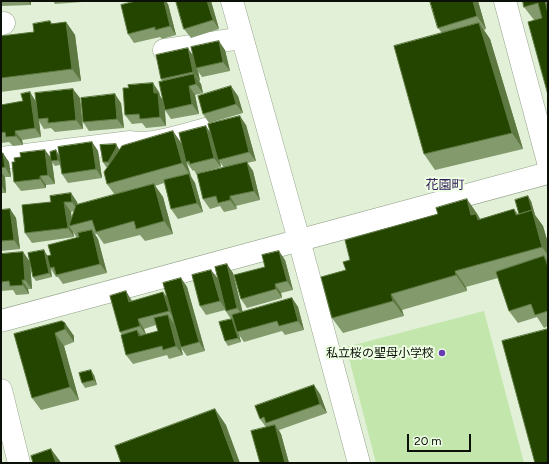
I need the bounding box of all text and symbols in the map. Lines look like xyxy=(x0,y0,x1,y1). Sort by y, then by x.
district label: 花園町 xyxy=(426,177,464,193)
place label: 私立桜の聖母小学校 xyxy=(326,346,434,360)
marker: 私立桜の聖母小学校 xyxy=(437,348,447,358)
scale bar xyxy=(409,426,473,452)
text: 20 m xyxy=(414,434,442,448)

